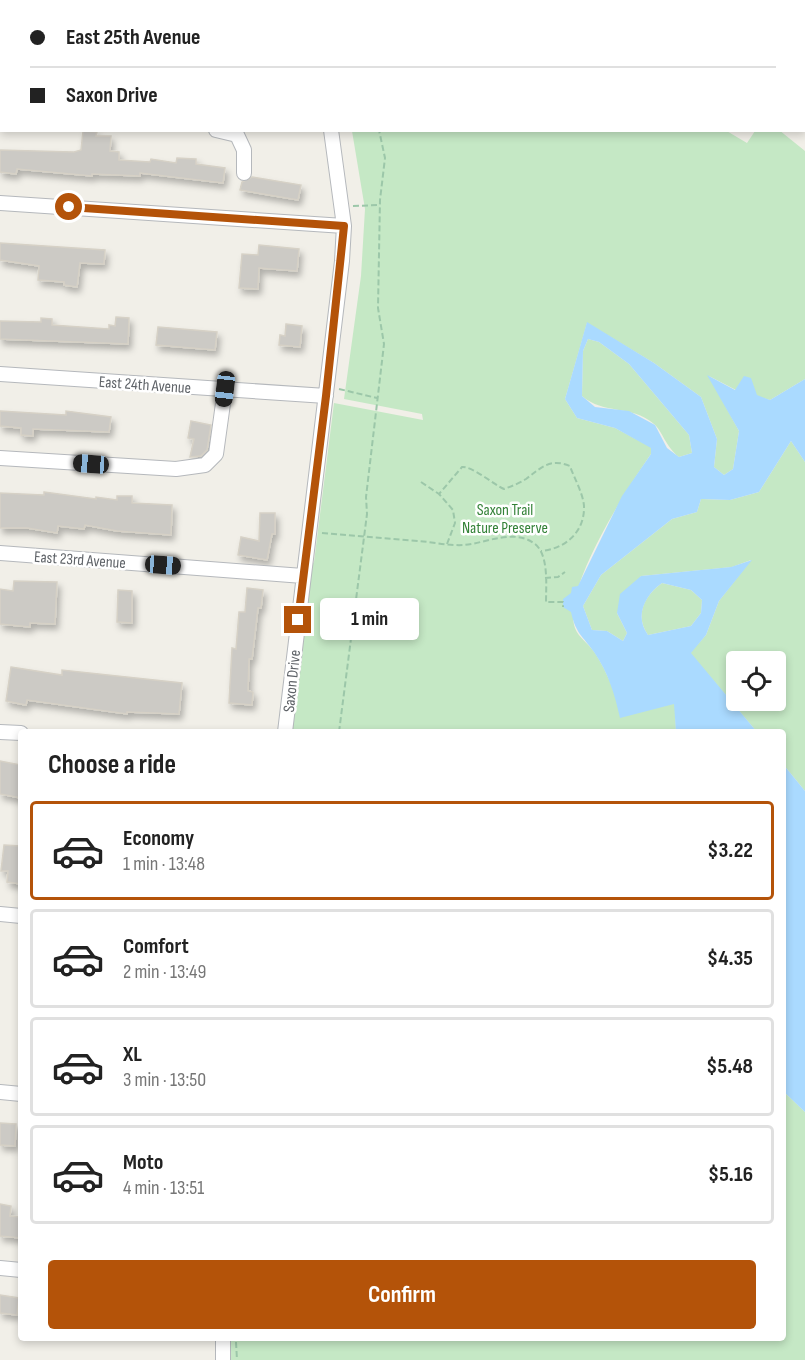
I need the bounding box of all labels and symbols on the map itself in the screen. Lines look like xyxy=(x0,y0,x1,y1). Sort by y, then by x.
route start xyxy=(55,193,82,220)
car xyxy=(214,370,236,408)
street label: East 24th Avenue xyxy=(98,373,192,398)
car xyxy=(72,454,110,474)
park label: Saxon Trail Nature Preserve xyxy=(462,501,548,538)
street label: East 23rd Avenue xyxy=(34,548,126,573)
car xyxy=(144,555,182,575)
callout: 1 min xyxy=(319,599,418,641)
route end xyxy=(284,606,311,633)
street label: Saxon Drive xyxy=(280,649,305,713)

